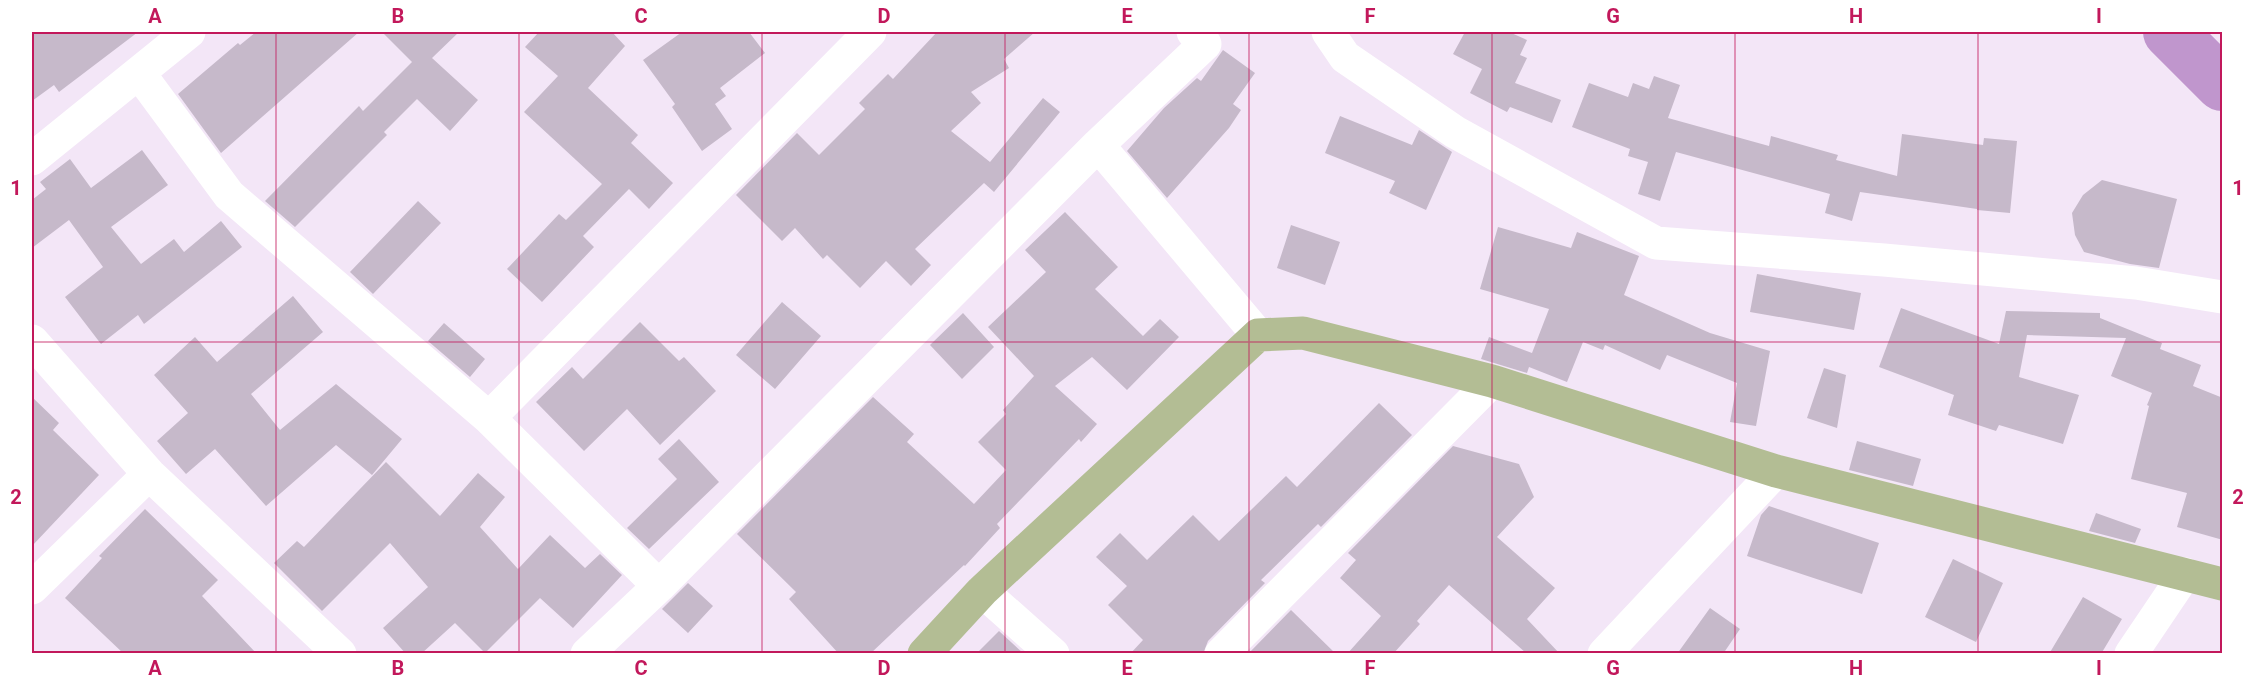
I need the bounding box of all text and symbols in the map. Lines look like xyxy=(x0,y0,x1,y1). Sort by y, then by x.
text: A xyxy=(148,4,162,28)
text: B xyxy=(392,4,404,28)
text: C xyxy=(634,4,648,28)
text: D xyxy=(878,4,891,28)
text: E xyxy=(1121,4,1133,28)
text: F xyxy=(1365,4,1376,28)
text: G xyxy=(1606,4,1620,28)
text: H xyxy=(1849,4,1863,28)
text: I xyxy=(2096,4,2102,28)
text: 1 xyxy=(10,176,22,200)
text: 1 xyxy=(2232,176,2244,200)
text: 2 xyxy=(10,485,22,509)
text: 2 xyxy=(2232,485,2244,509)
text: A xyxy=(148,656,162,680)
text: B xyxy=(392,656,404,680)
text: C xyxy=(634,656,648,680)
text: D xyxy=(878,656,891,680)
text: E xyxy=(1121,656,1133,680)
text: F xyxy=(1365,656,1376,680)
text: G xyxy=(1606,656,1620,680)
text: H xyxy=(1849,656,1863,680)
text: I xyxy=(2096,656,2102,680)

